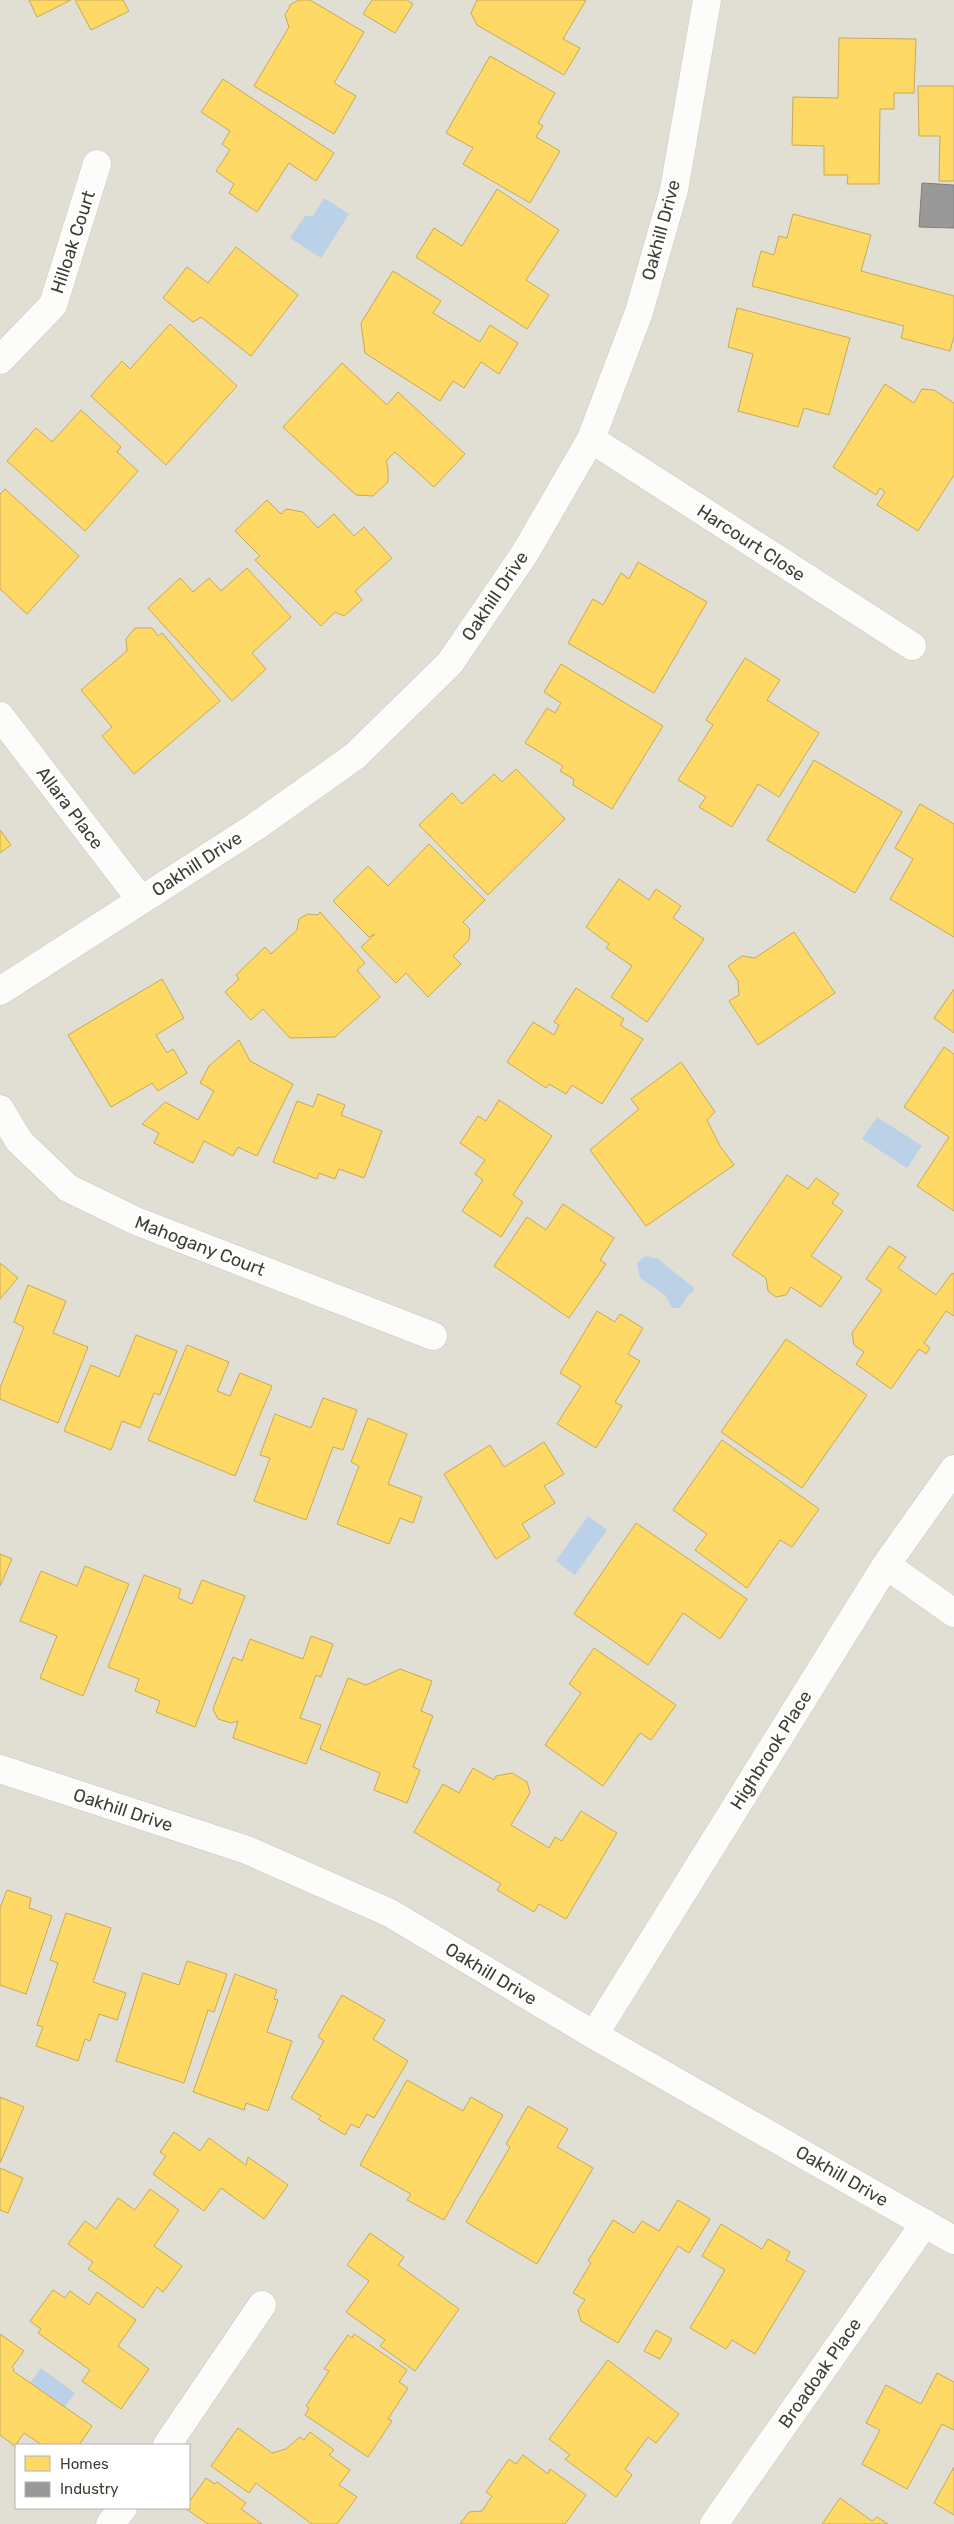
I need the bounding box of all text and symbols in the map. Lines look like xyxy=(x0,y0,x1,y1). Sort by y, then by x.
street label: Oakhill Drive xyxy=(637,177,685,283)
street label: Hilloak Court xyxy=(46,188,100,296)
street label: Harcourt Close xyxy=(693,500,809,586)
street label: Oakhill Drive xyxy=(457,547,533,645)
street label: Allara Place xyxy=(32,762,108,854)
street label: Oakhill Drive xyxy=(148,827,246,901)
street label: Mahogany Court xyxy=(132,1211,268,1281)
street label: Highbrook Place xyxy=(726,1686,816,1814)
street label: Oakhill Drive xyxy=(71,1784,175,1836)
street label: Oakhill Drive xyxy=(441,1938,541,2010)
street label: Oakhill Drive xyxy=(792,2141,892,2211)
street label: Broadoak Place xyxy=(774,2314,866,2432)
legend xyxy=(15,2444,190,2509)
text: Homes xyxy=(60,2455,109,2473)
text: Industry xyxy=(60,2480,119,2498)

